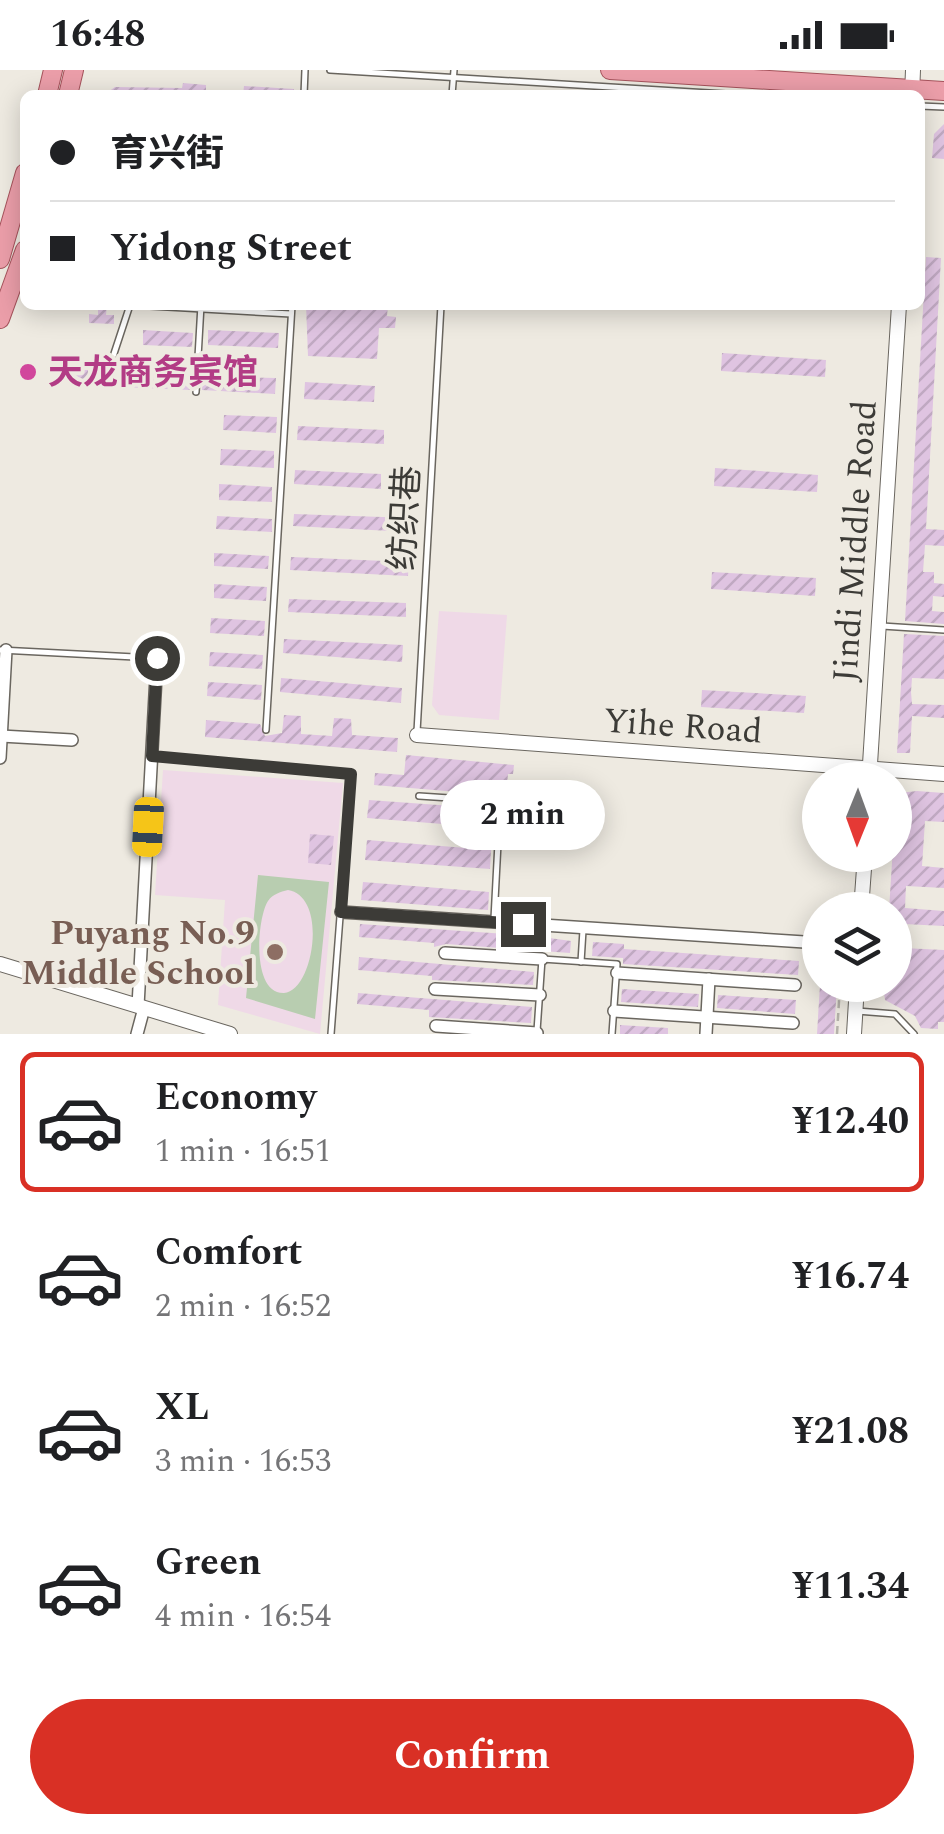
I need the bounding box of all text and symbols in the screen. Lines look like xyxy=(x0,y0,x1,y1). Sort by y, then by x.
text: 16:48 xyxy=(50,6,145,64)
text: 育兴街 xyxy=(110,126,224,184)
text: Yidong Street xyxy=(110,220,352,278)
place label: 天龙商务宾馆 xyxy=(48,347,258,400)
marker: 天龙商务宾馆 xyxy=(17,361,39,383)
street label: Jindi Middle Road xyxy=(819,398,892,684)
street label: 纺织巷 xyxy=(376,464,435,572)
route start xyxy=(135,636,180,681)
street label: Yihe Road xyxy=(602,695,764,758)
north arrow xyxy=(802,762,912,872)
map controls xyxy=(802,762,912,1002)
callout: 2 min xyxy=(440,779,606,849)
text: 2 min xyxy=(480,790,565,839)
car xyxy=(131,796,165,858)
button: layers xyxy=(802,892,912,1002)
route end xyxy=(501,902,546,947)
place label: Puyang No.9 Middle School xyxy=(21,907,255,1000)
marker: Puyang No.9 Middle School xyxy=(264,941,286,963)
text: Economy xyxy=(155,1069,316,1127)
icon: car xyxy=(35,1077,125,1167)
text: ¥12.40 xyxy=(792,1093,909,1151)
text: 1 min · 16:51 xyxy=(155,1127,331,1176)
text: Comfort xyxy=(155,1224,302,1282)
icon: car xyxy=(35,1232,125,1322)
text: ¥16.74 xyxy=(792,1248,909,1306)
text: 2 min · 16:52 xyxy=(155,1282,331,1331)
text: XL xyxy=(155,1379,209,1437)
icon: car xyxy=(35,1387,125,1477)
text: ¥21.08 xyxy=(792,1403,909,1461)
text: 3 min · 16:53 xyxy=(155,1437,331,1486)
text: Green xyxy=(155,1534,262,1592)
icon: car xyxy=(35,1542,125,1632)
text: ¥11.34 xyxy=(792,1558,909,1616)
text: 4 min · 16:54 xyxy=(155,1592,331,1641)
button: Confirm xyxy=(30,1699,914,1814)

